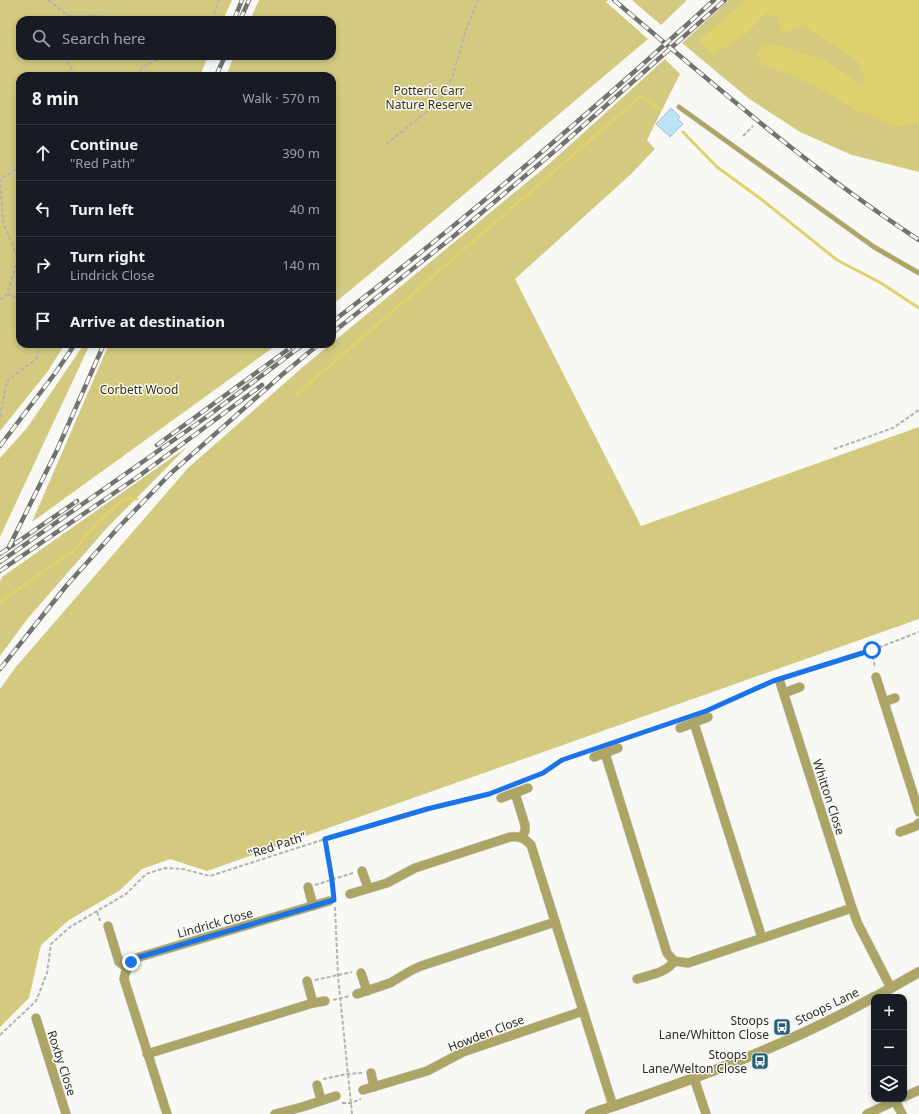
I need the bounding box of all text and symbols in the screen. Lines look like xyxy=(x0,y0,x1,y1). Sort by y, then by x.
search box xyxy=(16,16,336,60)
icon: search xyxy=(30,27,52,49)
text: Search here xyxy=(62,28,145,48)
park label: Potteric Carr Nature Reserve xyxy=(386,82,473,113)
text: 8 min xyxy=(32,87,79,110)
text: Walk · 570 m xyxy=(242,89,320,107)
text: Continue xyxy=(70,134,138,154)
icon: ahead xyxy=(32,142,54,164)
text: 390 m xyxy=(282,144,320,162)
text: "Red Path" xyxy=(70,154,135,172)
icon: left xyxy=(32,198,54,220)
text: Turn left xyxy=(70,199,134,219)
text: 40 m xyxy=(290,200,320,218)
text: Turn right xyxy=(70,246,145,266)
icon: right xyxy=(32,254,54,276)
text: 140 m xyxy=(282,256,320,274)
text: Lindrick Close xyxy=(70,266,154,284)
icon: arrive xyxy=(32,310,54,332)
text: Arrive at destination xyxy=(70,311,225,331)
park label: Corbett Wood xyxy=(100,381,178,398)
route start xyxy=(863,641,881,659)
street label: Whitton Close xyxy=(809,757,849,837)
street label: "Red Path" xyxy=(246,828,308,862)
street label: Lindrick Close xyxy=(175,904,255,942)
route end xyxy=(122,953,140,971)
street label: Stoops Lane xyxy=(792,983,862,1029)
map controls xyxy=(871,994,907,1102)
button: + xyxy=(871,994,907,1030)
street label: Howden Close xyxy=(445,1011,527,1055)
place label: Stoops Lane/Whitton Close xyxy=(659,1012,769,1043)
bus stop icon: Stoops Lane/Whitton Close xyxy=(772,1017,792,1037)
street label: Roxby Close xyxy=(43,1028,81,1098)
button: − xyxy=(871,1030,907,1066)
place label: Stoops Lane/Welton Close xyxy=(642,1046,747,1077)
bus stop icon: Stoops Lane/Welton Close xyxy=(750,1051,770,1071)
button: layers xyxy=(871,1066,907,1102)

